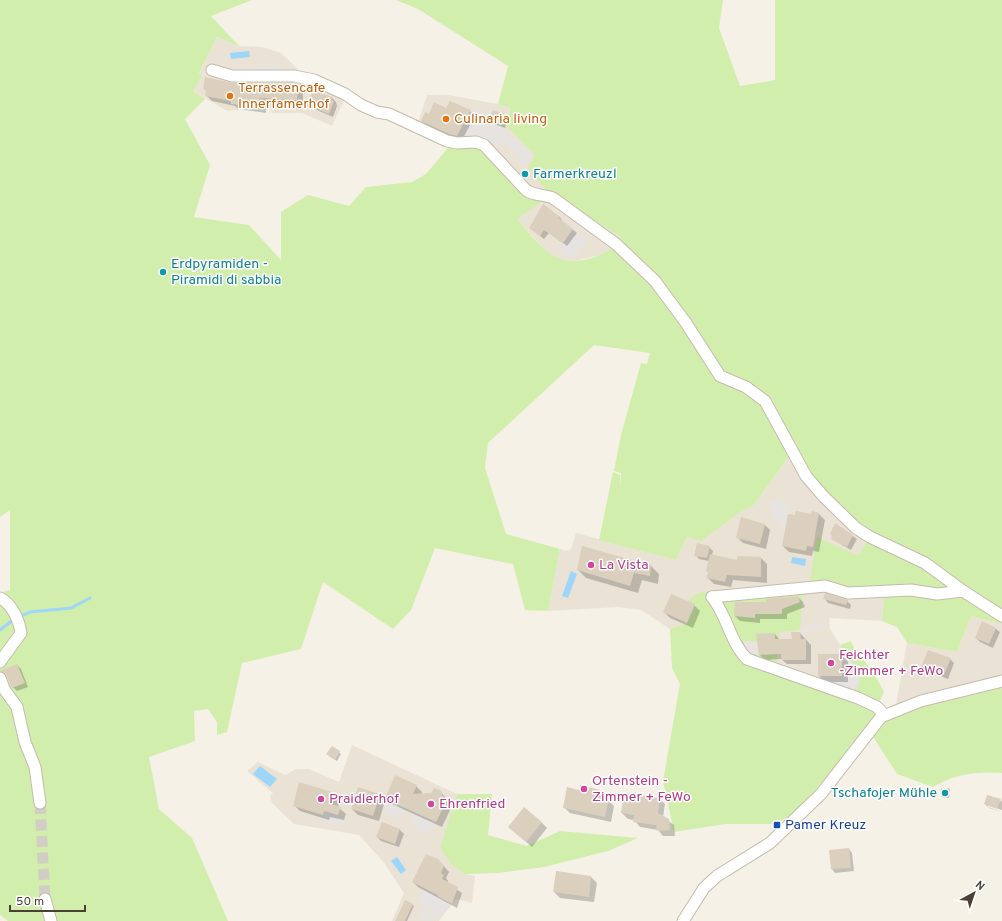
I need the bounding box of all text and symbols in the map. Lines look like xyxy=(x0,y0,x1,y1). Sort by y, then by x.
place label: Terrassencafe Innerfamerhof xyxy=(238,80,329,113)
marker: Terrassencafe Innerfamerhof xyxy=(225,91,235,101)
place label: Culinaria living xyxy=(454,111,547,128)
marker: Culinaria living xyxy=(441,114,451,124)
place label: Farmerkreuzl xyxy=(533,166,617,183)
marker: Farmerkreuzl xyxy=(520,169,530,179)
place label: Erdpyramiden - Piramidi di sabbia xyxy=(171,256,281,289)
marker: Erdpyramiden - Piramidi di sabbia xyxy=(158,267,168,277)
place label: La Vista xyxy=(599,557,649,574)
marker: La Vista xyxy=(586,560,596,570)
place label: Feichter -Zimmer + FeWo xyxy=(839,647,943,680)
marker: Feichter -Zimmer + FeWo xyxy=(826,658,836,668)
place label: Ortenstein - Zimmer + FeWo xyxy=(592,773,691,806)
marker: Ortenstein - Zimmer + FeWo xyxy=(579,784,589,794)
place label: Tschafojer Mühle xyxy=(831,785,937,802)
marker: Tschafojer Mühle xyxy=(940,788,950,798)
place label: Praidlerhof xyxy=(329,791,399,808)
marker: Praidlerhof xyxy=(316,794,326,804)
place label: Ehrenfried xyxy=(439,796,505,813)
marker: Ehrenfried xyxy=(426,799,436,809)
place label: Pamer Kreuz xyxy=(785,817,866,834)
marker: Pamer Kreuz xyxy=(772,820,782,830)
north arrow xyxy=(954,873,994,913)
text: N xyxy=(972,878,987,894)
scale bar xyxy=(10,887,85,913)
text: 50 m xyxy=(16,894,44,910)

